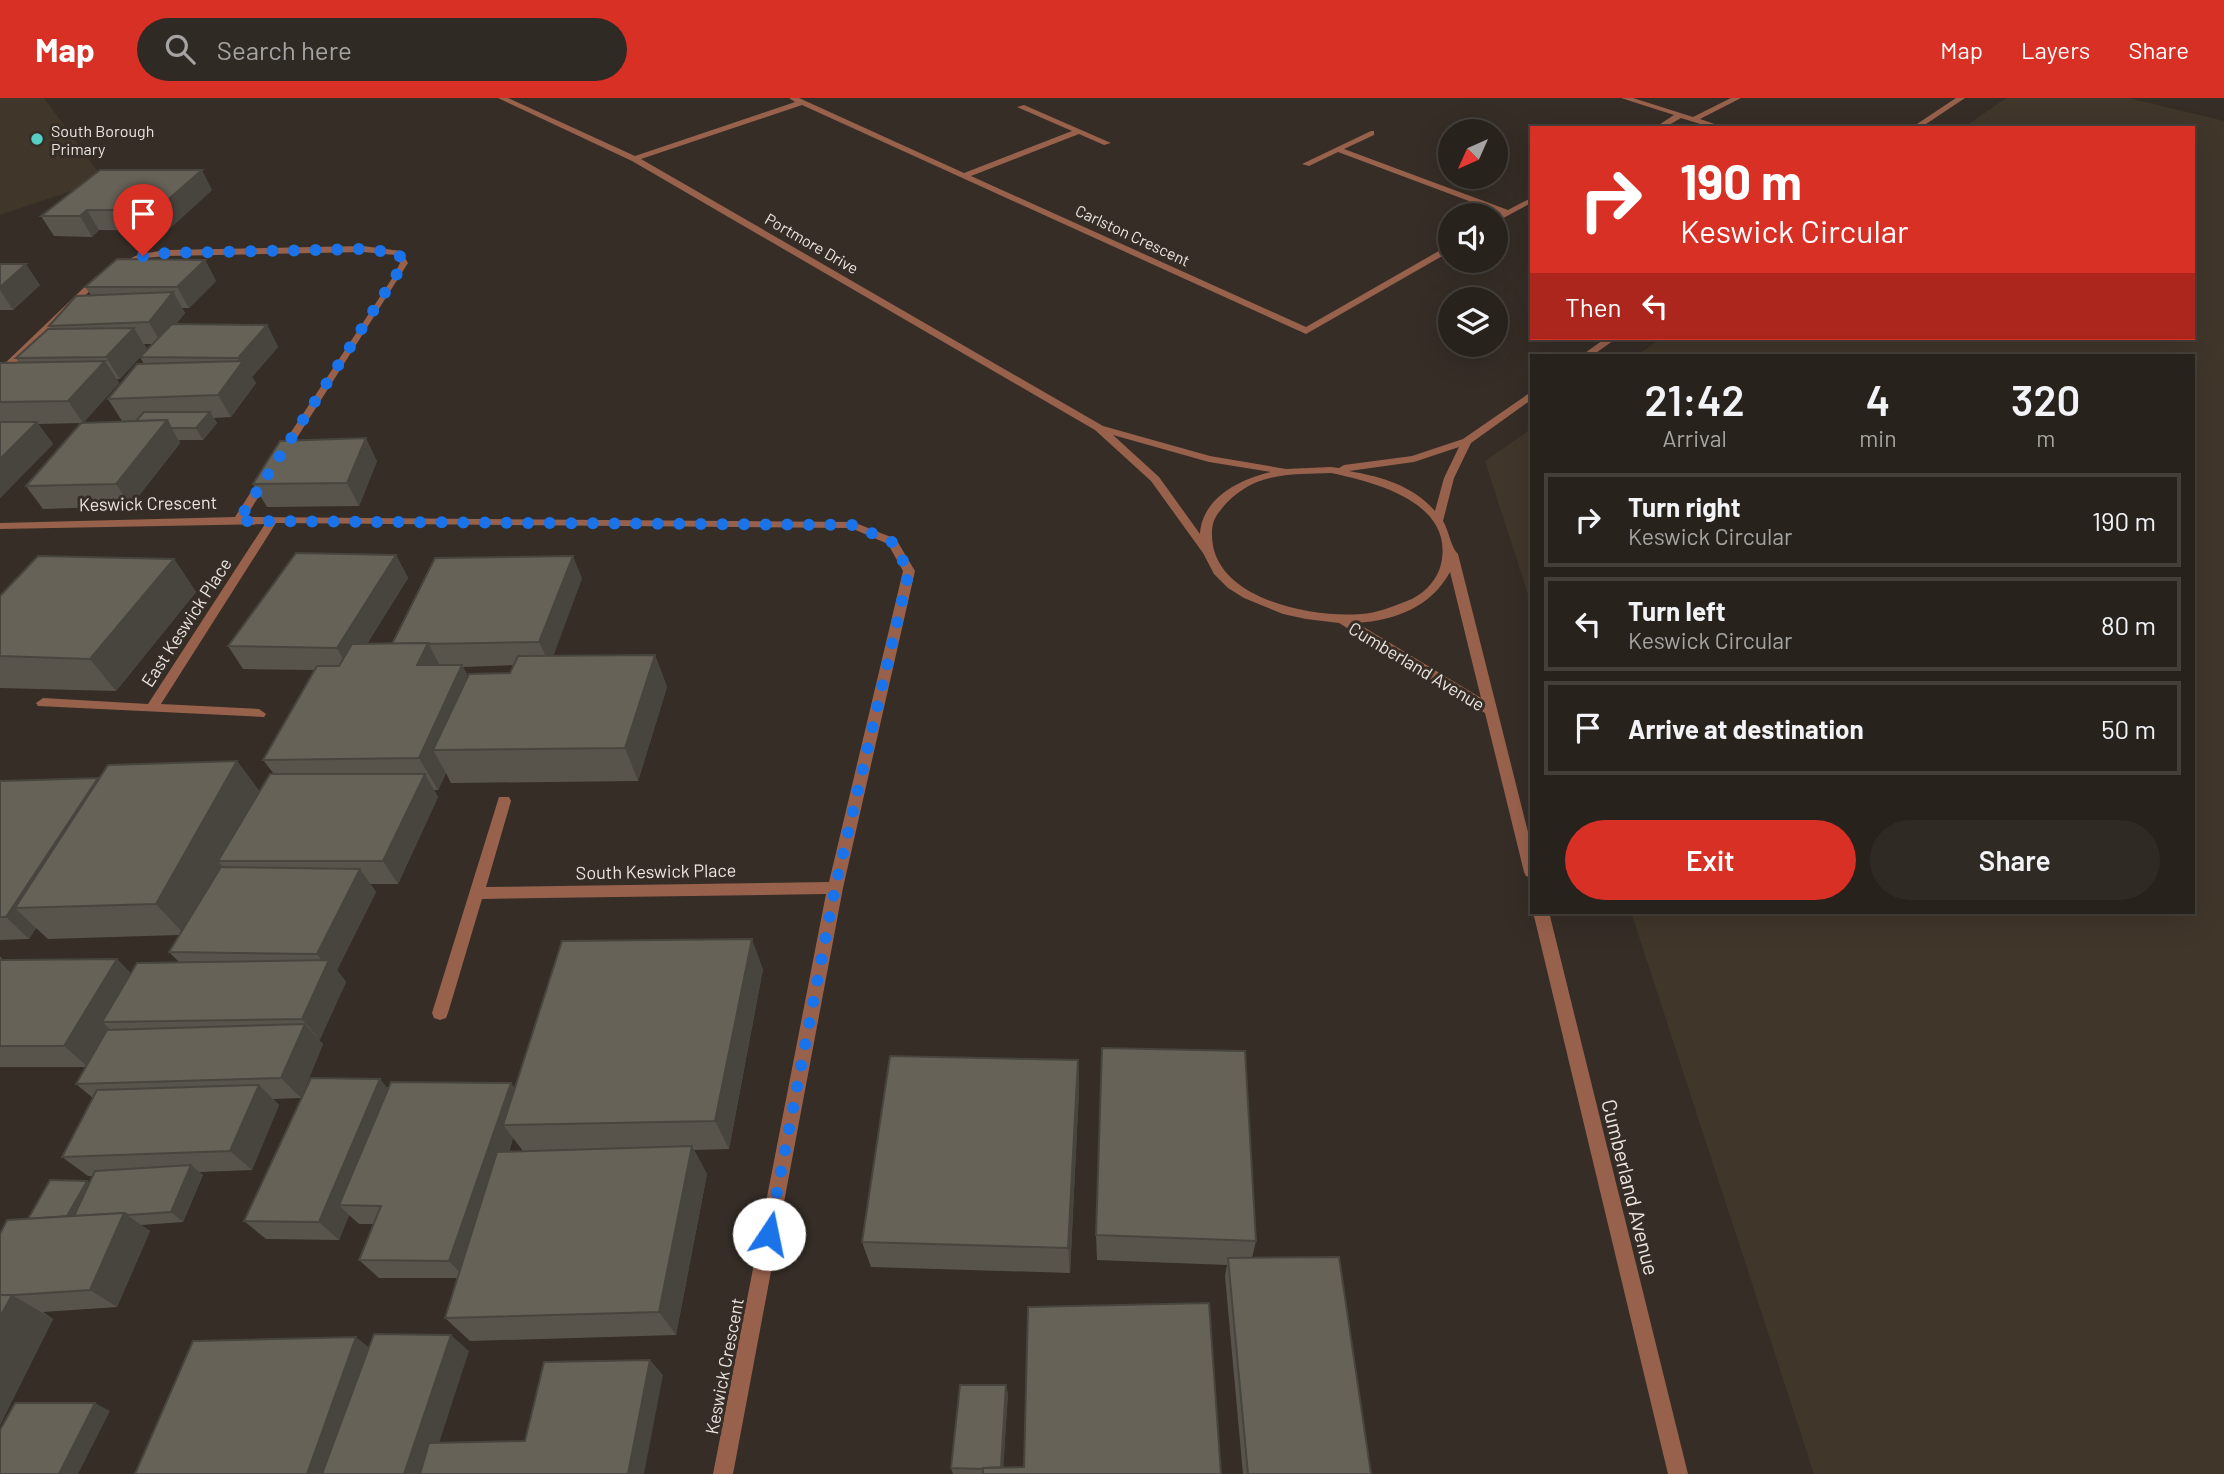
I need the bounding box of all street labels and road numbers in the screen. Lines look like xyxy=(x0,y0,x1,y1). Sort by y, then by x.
street label: Carlston Crescent xyxy=(1073,200,1193,270)
street label: Portmore Drive xyxy=(762,209,862,277)
street label: Keswick Crescent xyxy=(79,491,217,515)
street label: East Keswick Place xyxy=(136,553,236,691)
street label: Cumberland Avenue xyxy=(1345,617,1489,715)
street label: South Keswick Place xyxy=(576,859,736,883)
street label: Cumberland Avenue xyxy=(1597,1096,1665,1278)
street label: Keswick Crescent xyxy=(700,1296,748,1436)

